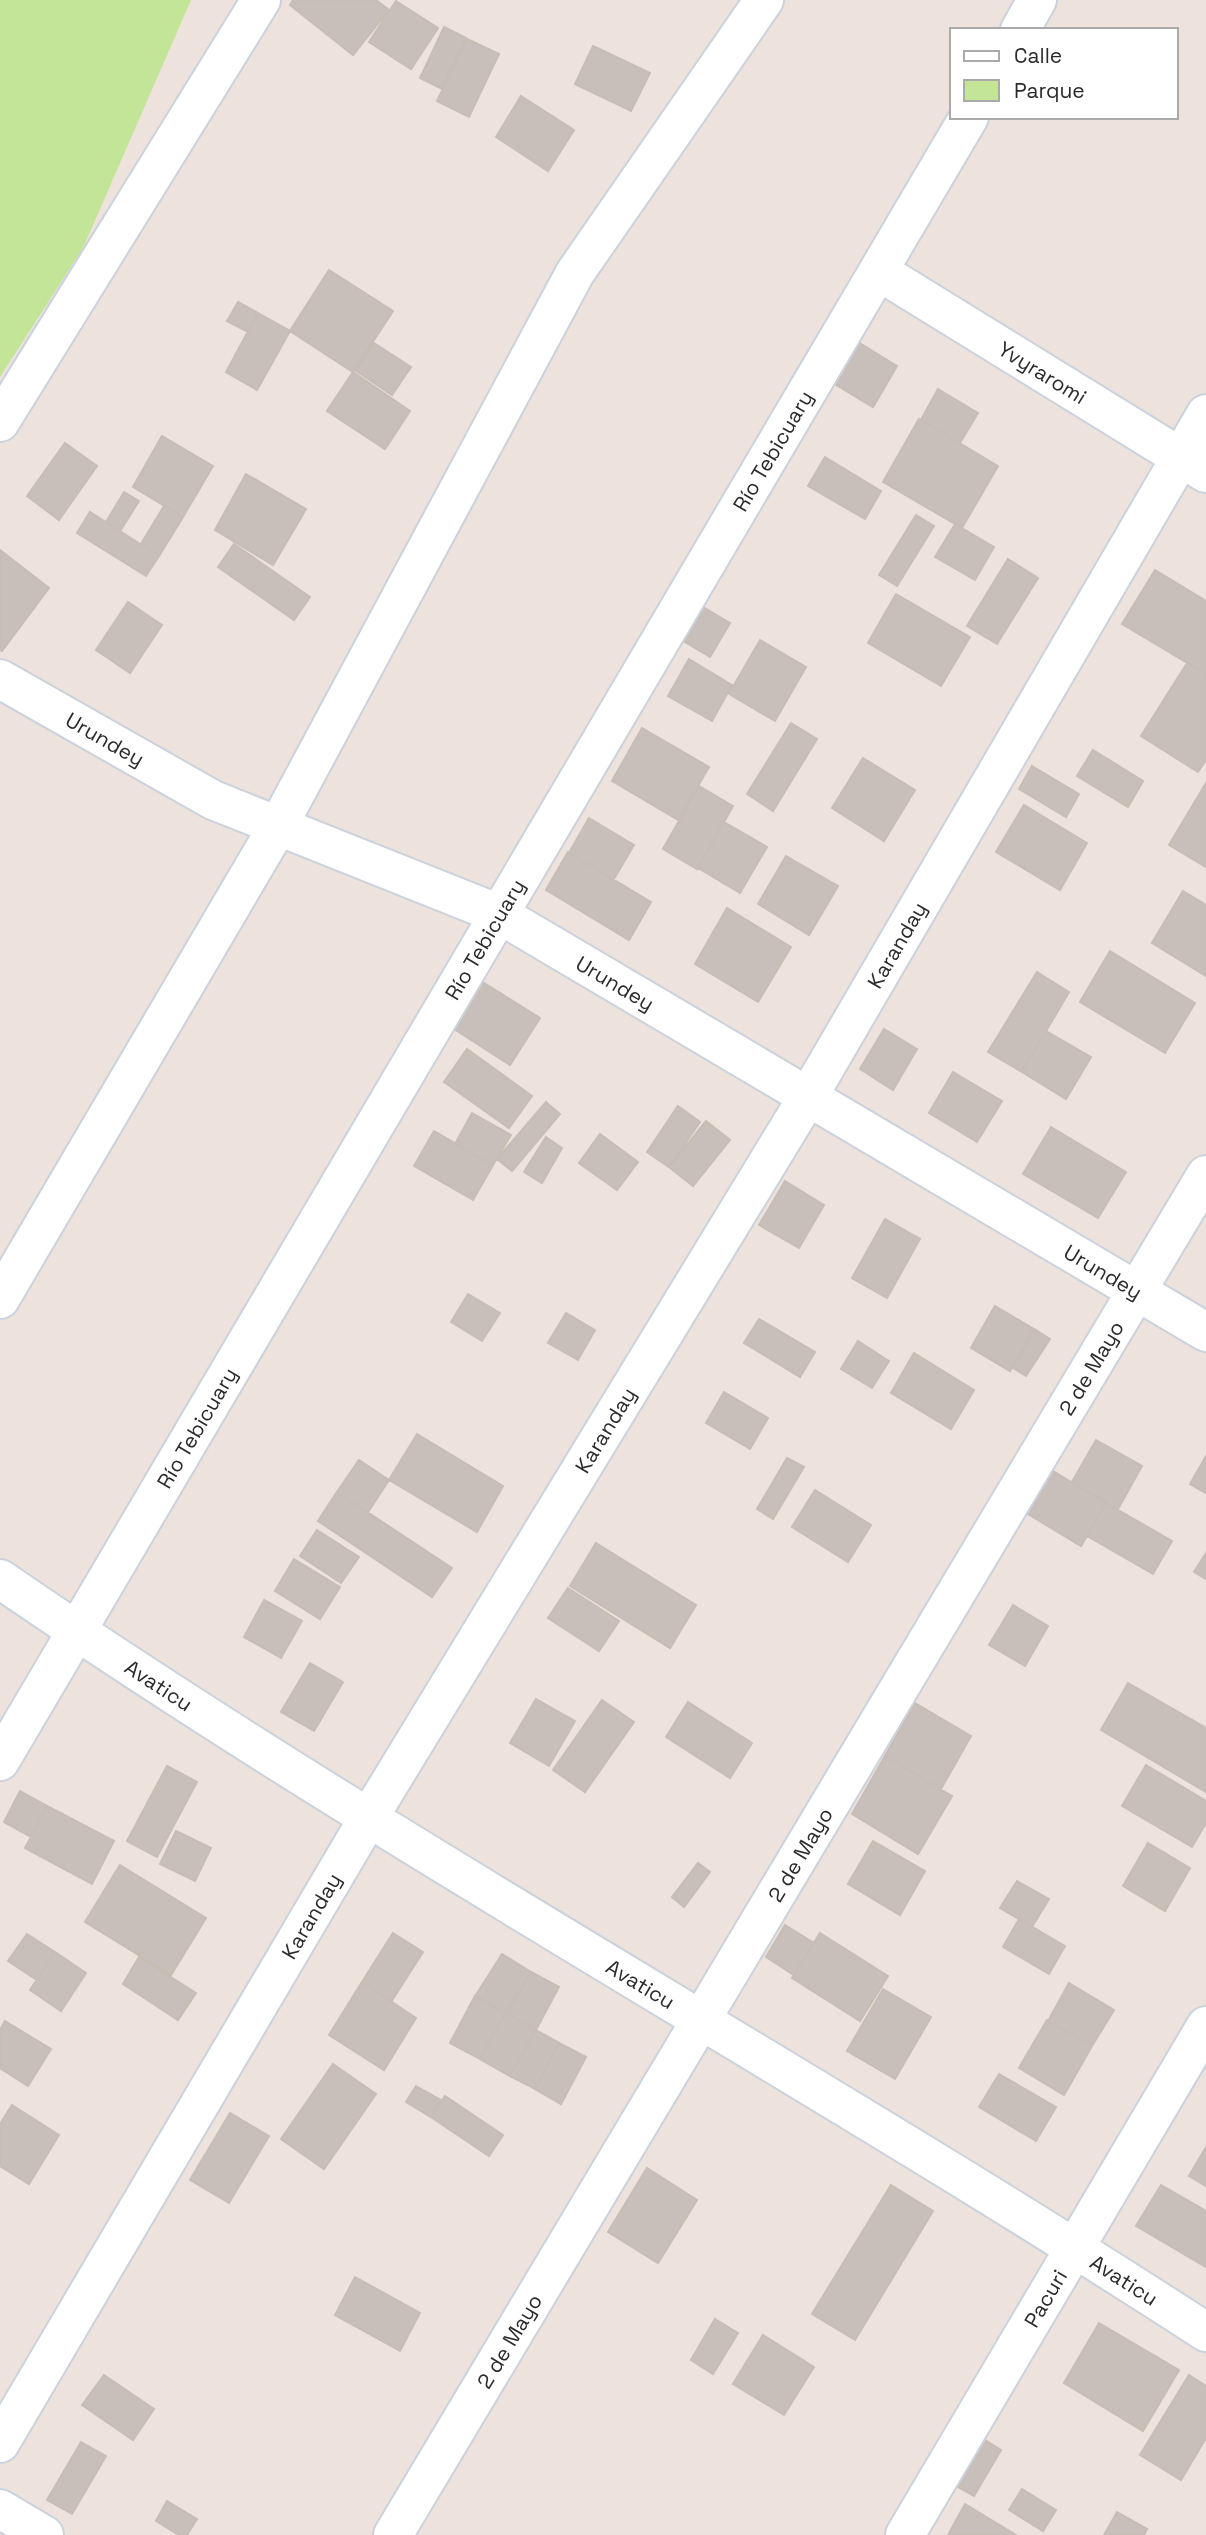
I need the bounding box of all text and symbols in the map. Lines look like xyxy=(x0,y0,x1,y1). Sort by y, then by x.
legend xyxy=(950,28,1178,119)
text: Calle xyxy=(1014,42,1062,69)
text: Parque xyxy=(1014,77,1085,104)
street label: Yvyraromi xyxy=(993,335,1092,410)
street label: Río Tebicuary xyxy=(726,385,818,516)
street label: Urundey xyxy=(61,706,149,772)
street label: Río Tebicuary xyxy=(438,874,531,1005)
street label: Karanday xyxy=(861,897,932,993)
street label: Urundey xyxy=(571,949,659,1016)
street label: Urundey xyxy=(1059,1238,1148,1305)
street label: 2 de Mayo xyxy=(1052,1316,1129,1420)
street label: Río Tebicuary xyxy=(150,1362,243,1493)
street label: Karanday xyxy=(569,1382,641,1478)
street label: Avaticu xyxy=(120,1653,198,1717)
street label: 2 de Mayo xyxy=(761,1802,838,1906)
street label: Karanday xyxy=(275,1868,347,1964)
street label: Avaticu xyxy=(602,1953,680,2015)
street label: Avaticu xyxy=(1085,2248,1164,2311)
street label: Pacuri xyxy=(1017,2264,1073,2332)
street label: 2 de Mayo xyxy=(470,2289,548,2393)

